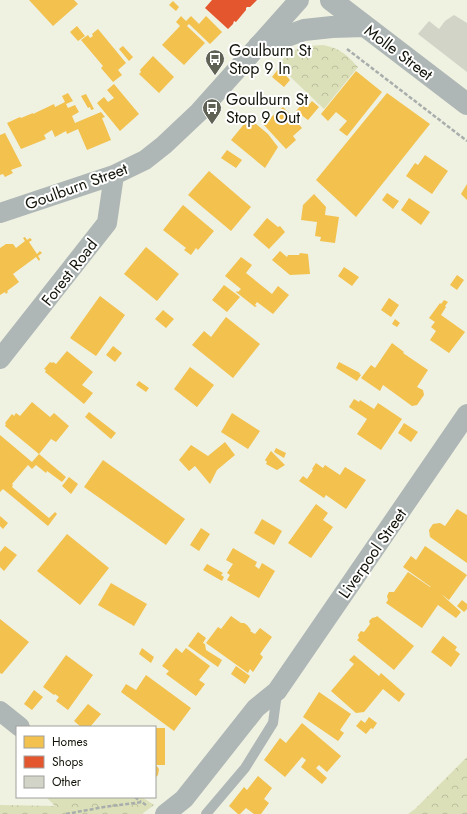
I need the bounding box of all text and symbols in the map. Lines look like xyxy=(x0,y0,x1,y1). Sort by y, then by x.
street label: Molle Street xyxy=(360,19,438,86)
place label: Goulburn St Stop 9 In xyxy=(229,39,311,80)
bus stop icon: Goulburn St Stop 9 In xyxy=(204,48,226,76)
place label: Goulburn St Stop 9 Out xyxy=(226,88,308,129)
bus stop icon: Goulburn St Stop 9 Out xyxy=(201,97,223,125)
street label: Goulburn Street xyxy=(22,157,131,216)
street label: Forest Road xyxy=(36,234,103,311)
street label: Liverpool Street xyxy=(333,504,412,603)
legend xyxy=(16,726,156,798)
text: Homes xyxy=(52,733,88,751)
text: Shops xyxy=(52,753,83,771)
text: Other xyxy=(52,773,82,791)

